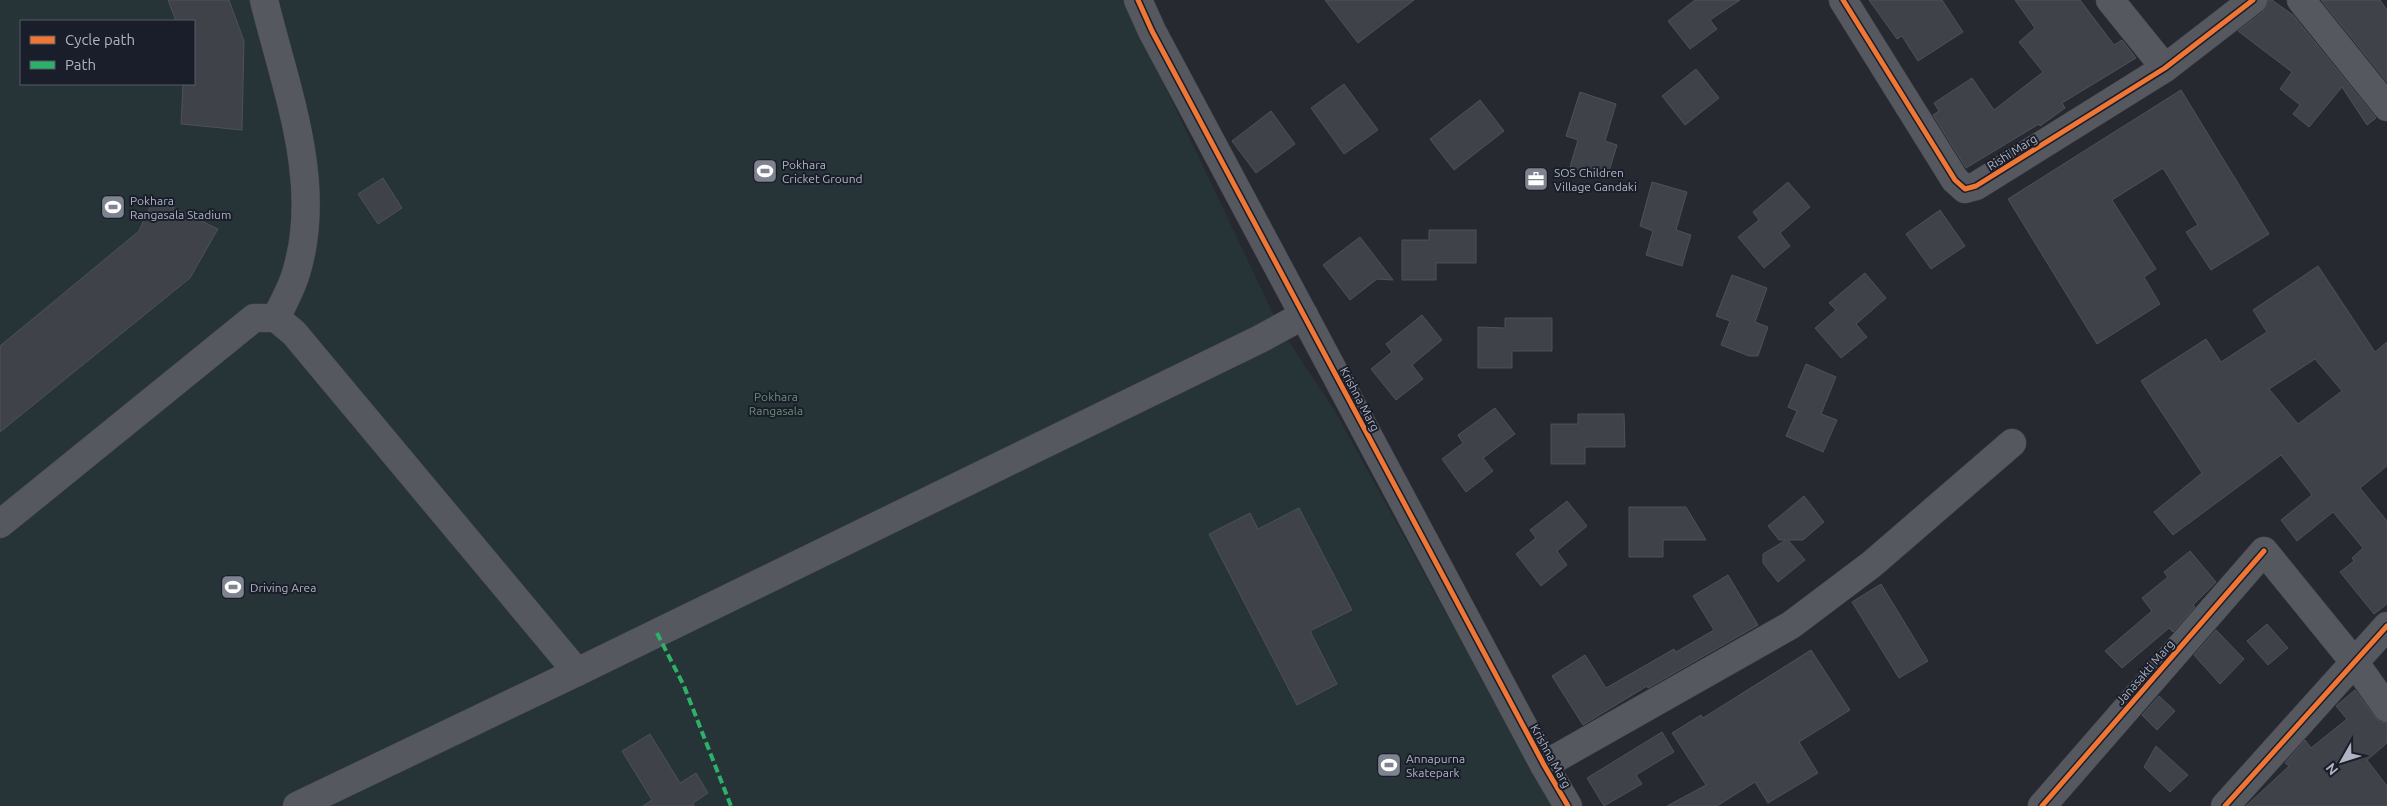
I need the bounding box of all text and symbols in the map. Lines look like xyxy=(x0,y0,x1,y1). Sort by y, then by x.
legend xyxy=(20,20,195,85)
text: Cycle path xyxy=(65,31,135,48)
text: Path xyxy=(65,56,96,73)
street label: Rishi Marg xyxy=(1985,132,2039,172)
sports icon: Pokhara Cricket Ground xyxy=(752,158,778,184)
place label: Pokhara Cricket Ground xyxy=(782,158,863,185)
office icon: SOS Children Village Gandaki xyxy=(1523,166,1549,192)
place label: SOS Children Village Gandaki xyxy=(1554,166,1637,193)
sports icon: Pokhara Rangasala Stadium xyxy=(100,194,126,220)
place label: Pokhara Rangasala Stadium xyxy=(130,194,231,221)
street label: Krishna Marg xyxy=(1338,365,1382,433)
park label: Pokhara Rangasala xyxy=(749,390,803,417)
sports icon: Driving Area xyxy=(220,574,246,600)
place label: Driving Area xyxy=(250,581,316,594)
street label: Janasakti Marg xyxy=(2114,637,2176,707)
street label: Krishna Marg xyxy=(1528,722,1574,790)
north arrow xyxy=(2317,736,2367,786)
sports icon: Annapurna Skatepark xyxy=(1376,752,1402,778)
place label: Annapurna Skatepark xyxy=(1406,752,1465,779)
text: N xyxy=(2322,760,2341,778)

